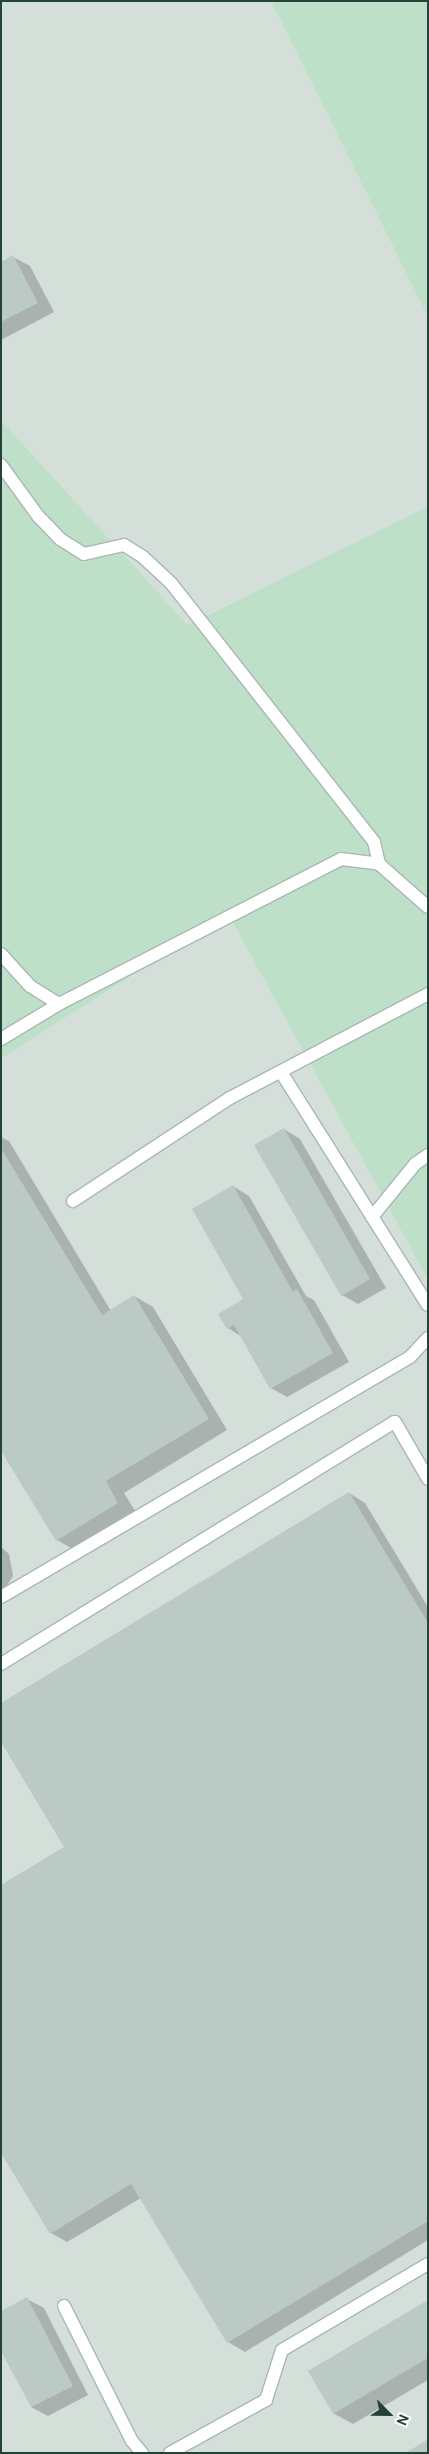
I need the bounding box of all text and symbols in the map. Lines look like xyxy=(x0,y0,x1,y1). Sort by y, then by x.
north arrow xyxy=(364,2389,414,2439)
text: N xyxy=(393,2412,413,2428)

